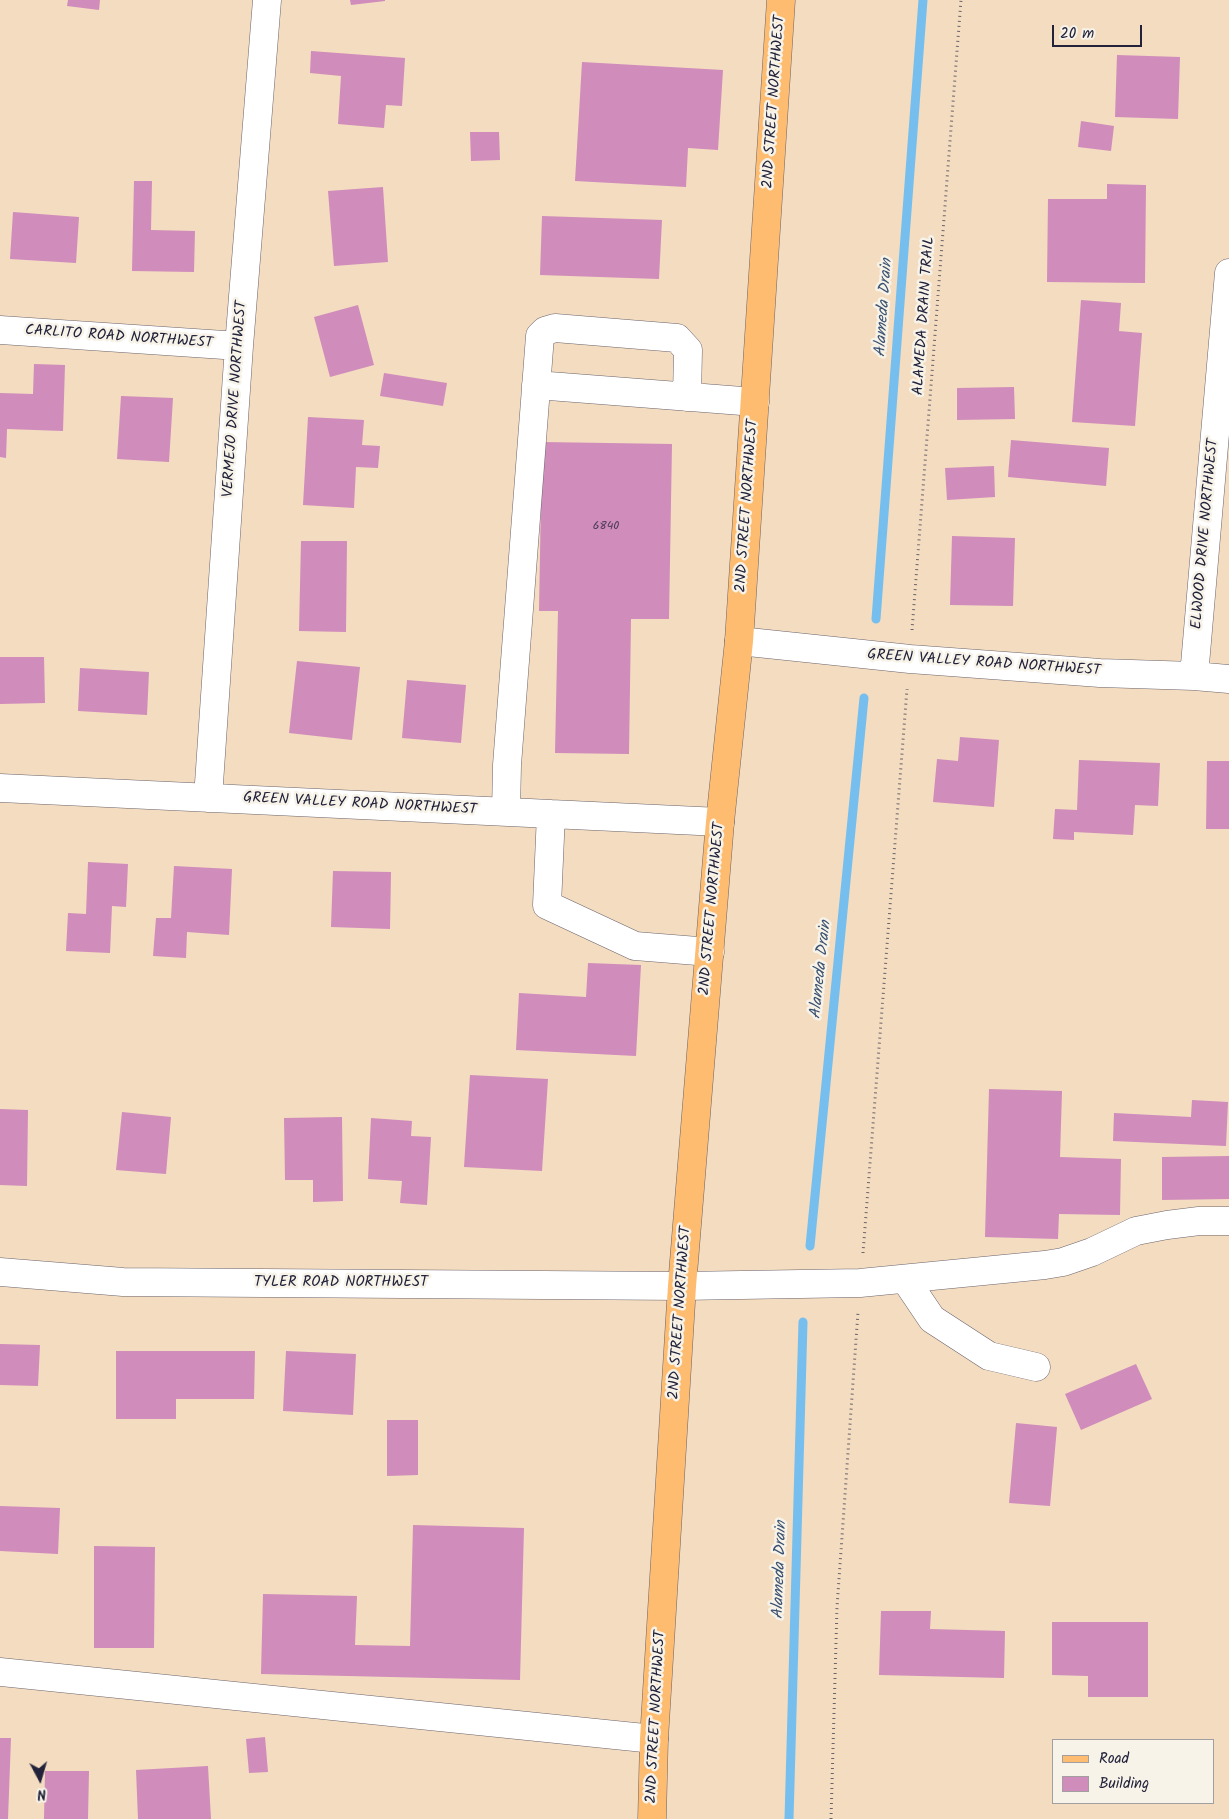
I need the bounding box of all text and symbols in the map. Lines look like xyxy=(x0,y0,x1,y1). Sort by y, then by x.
street label: 2ND STREET NORTHWEST xyxy=(760,15,790,189)
scale bar xyxy=(1054,15,1144,47)
text: 20 m xyxy=(1060,22,1094,46)
street label: ALAMEDA DRAIN TRAIL xyxy=(910,236,940,396)
water label: Alameda Drain xyxy=(872,258,898,358)
street label: VERMEJO DRIVE NORTHWEST xyxy=(220,300,252,498)
street label: CARLITO ROAD NORTHWEST xyxy=(24,322,214,354)
street label: 2ND STREET NORTHWEST xyxy=(733,419,763,593)
street label: ELWOOD DRIVE NORTHWEST xyxy=(1189,438,1223,630)
house number: 6840 xyxy=(593,520,619,534)
street label: GREEN VALLEY ROAD NORTHWEST xyxy=(867,647,1101,681)
street label: GREEN VALLEY ROAD NORTHWEST xyxy=(243,790,477,820)
street label: 2ND STREET NORTHWEST xyxy=(696,822,730,996)
water label: Alameda Drain xyxy=(807,920,837,1020)
street label: 2ND STREET NORTHWEST xyxy=(666,1226,696,1400)
street label: TYLER ROAD NORTHWEST xyxy=(254,1274,428,1292)
water label: Alameda Drain xyxy=(770,1520,792,1620)
street label: 2ND STREET NORTHWEST xyxy=(643,1630,671,1804)
legend xyxy=(1052,1739,1214,1804)
text: Road xyxy=(1099,1747,1129,1771)
north arrow xyxy=(15,1754,65,1804)
text: Building xyxy=(1099,1772,1149,1796)
text: N xyxy=(36,1783,47,1805)

